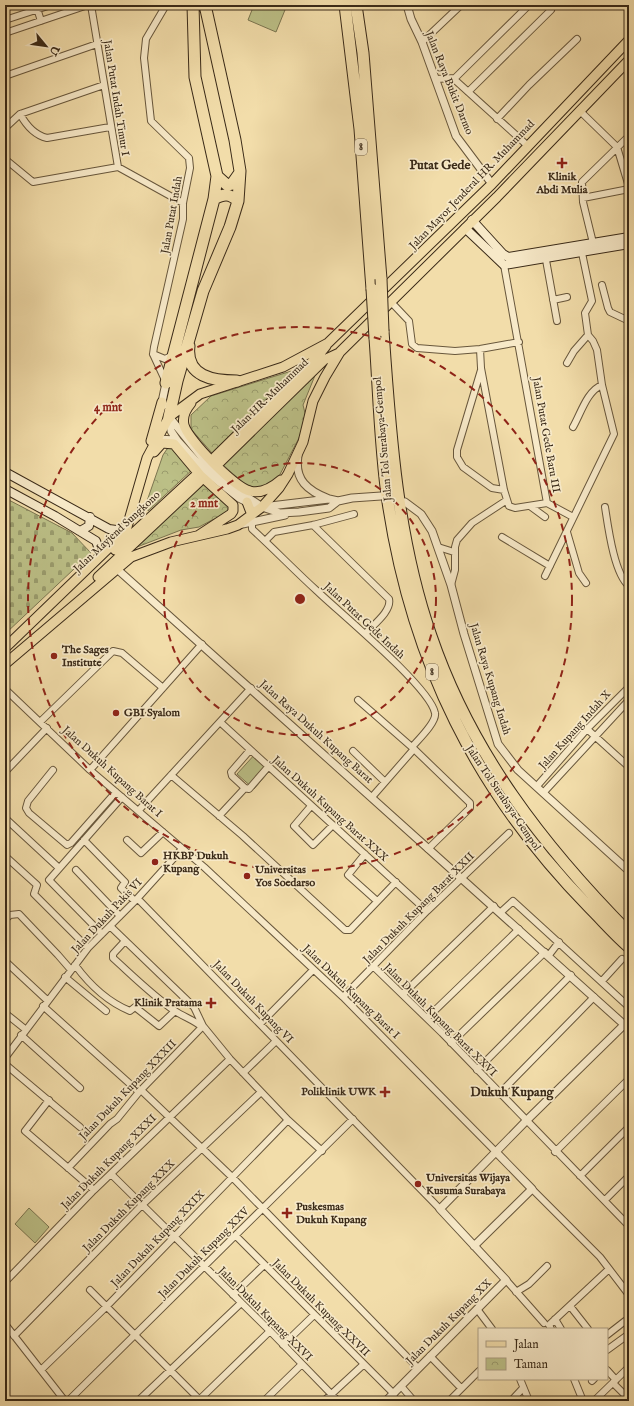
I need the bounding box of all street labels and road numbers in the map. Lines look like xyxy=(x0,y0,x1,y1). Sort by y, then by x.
street label: Jalan Raya Bukit Darmo xyxy=(421,27,476,137)
street label: Jalan Putat Indah Timur I xyxy=(100,37,132,157)
street label: Jalan Mayor Jenderal HR. Muhammad xyxy=(405,117,538,254)
road number: 8 xyxy=(355,139,367,155)
street label: Jalan Putat Indah xyxy=(158,175,186,257)
street label: Jalan HR. Muhammad xyxy=(227,356,312,438)
street label: Jalan Putat Gede Baru III xyxy=(529,374,563,494)
street label: Jalan Tol Surabaya–Gempol xyxy=(371,376,396,504)
street label: Jalan Mayjend Sungkono xyxy=(69,488,163,577)
street label: Jalan Putat Gede Indah xyxy=(319,578,408,662)
street label: Jalan Raya Kupang Indah xyxy=(466,620,514,737)
road number: 8 xyxy=(426,664,438,680)
street label: Jalan Raya Dukuh Kupang Barat xyxy=(255,676,376,787)
street label: Jalan Kupang Indah X xyxy=(534,687,614,774)
street label: Jalan Dukuh Kupang Barat I xyxy=(58,722,165,821)
street label: Jalan Tol Surabaya–Gempol xyxy=(461,741,544,854)
street label: Jalan Dukuh Kupang Barat XXX xyxy=(267,752,391,865)
street label: Jalan Dukuh Kupang Barat XXII xyxy=(359,849,478,968)
street label: Jalan Dukuh Pakis VI xyxy=(67,875,146,958)
street label: Jalan Dukuh Kupang Barat I xyxy=(298,941,403,1042)
street label: Jalan Dukuh Kupang VI xyxy=(208,956,296,1047)
street label: Jalan Dukuh Kupang Barat XXVI xyxy=(379,959,500,1080)
street label: Jalan Dukuh Kupang XXXII xyxy=(75,1037,180,1145)
street label: Jalan Dukuh Kupang XXXI xyxy=(59,1112,159,1212)
street label: Jalan Dukuh Kupang XXX xyxy=(80,1157,178,1255)
street label: Jalan Dukuh Kupang XXIX xyxy=(107,1188,208,1292)
street label: Jalan Dukuh Kupang XXV xyxy=(154,1204,253,1303)
street label: Jalan Dukuh Kupang XXVII xyxy=(268,1255,373,1360)
street label: Jalan Dukuh Kupang XXVI xyxy=(214,1263,315,1364)
street label: Jalan Dukuh Kupang XX xyxy=(402,1276,495,1369)

